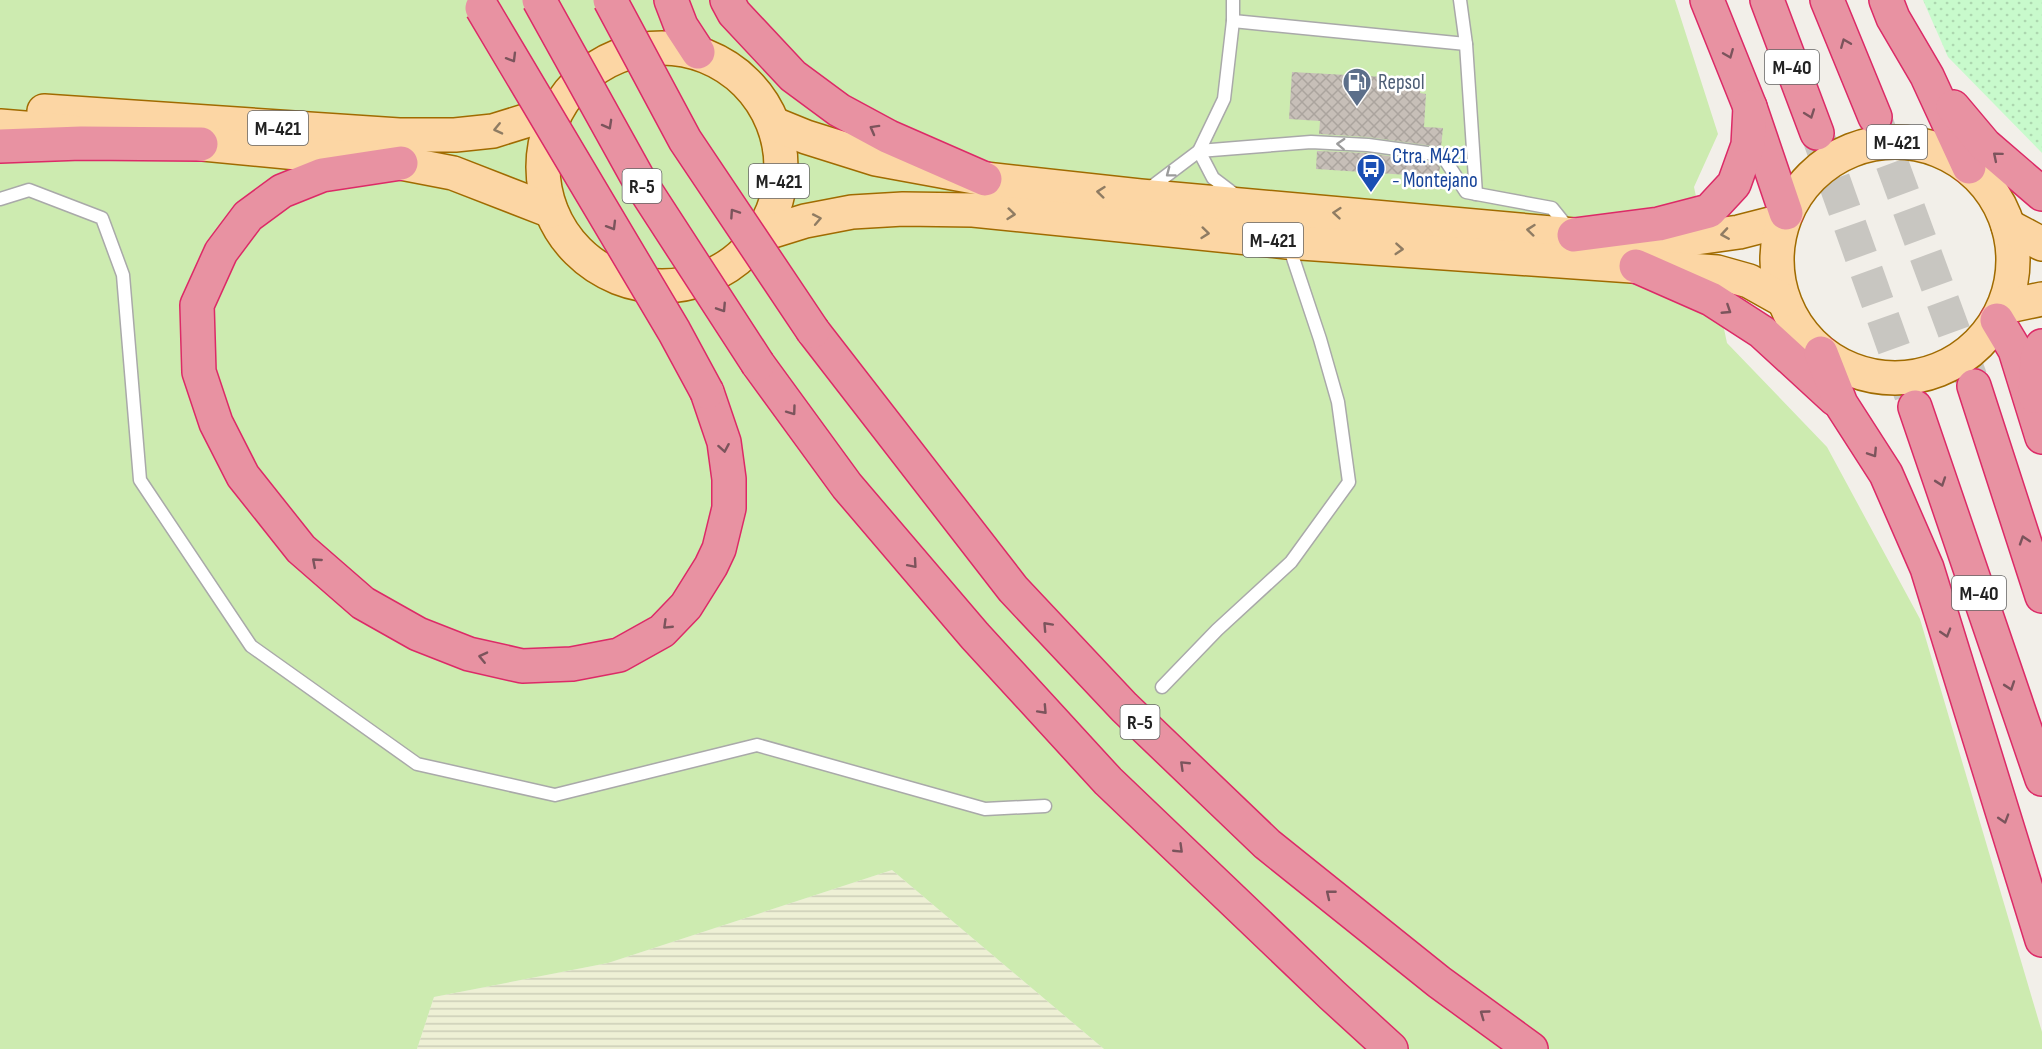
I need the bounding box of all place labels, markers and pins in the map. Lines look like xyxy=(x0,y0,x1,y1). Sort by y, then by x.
fuel station icon: Repsol xyxy=(1341,66,1373,108)
place label: Repsol xyxy=(1378,70,1425,95)
place label: Ctra. M421 - Montejano xyxy=(1392,144,1478,193)
bus stop icon: Ctra. M421 - Montejano xyxy=(1355,152,1387,194)

